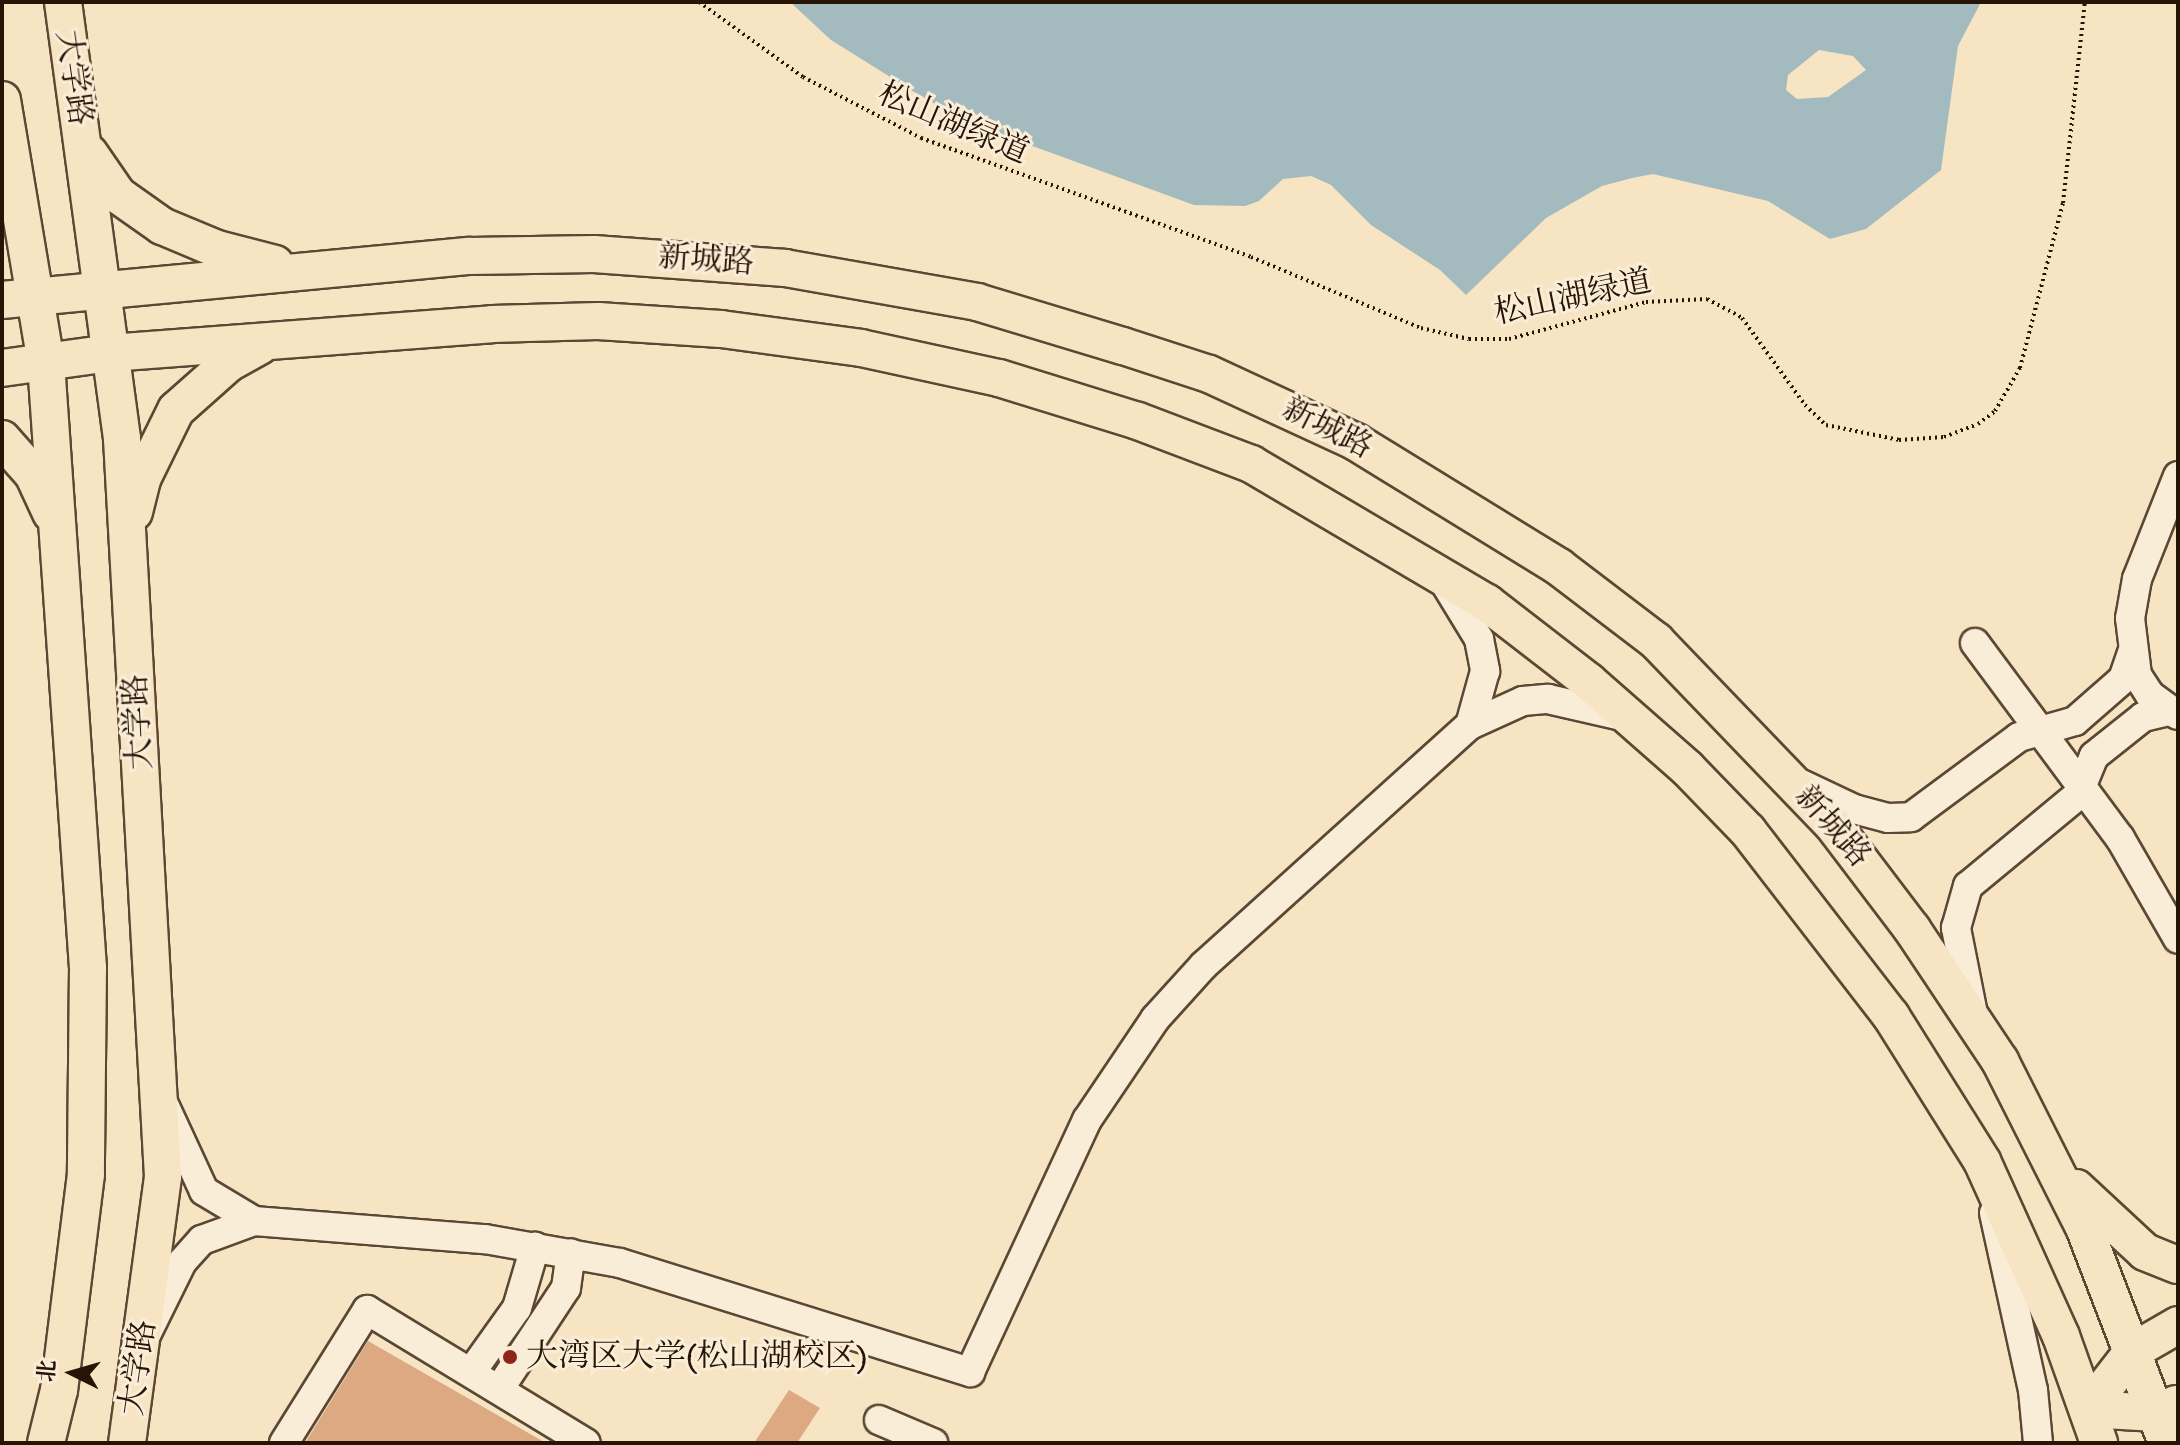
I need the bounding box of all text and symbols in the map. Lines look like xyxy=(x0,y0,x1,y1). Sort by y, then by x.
street label: 大学路 xyxy=(47,28,99,128)
street label: 松山湖绿道 xyxy=(872,75,1034,173)
street label: 新城路 xyxy=(657,238,755,284)
street label: 松山湖绿道 xyxy=(1491,263,1655,333)
street label: 新城路 xyxy=(1276,390,1378,468)
street label: 大学路 xyxy=(117,673,161,771)
street label: 新城路 xyxy=(1786,778,1878,876)
street label: 大学路 xyxy=(113,1318,165,1418)
north arrow xyxy=(32,1333,112,1413)
place label: 大湾区大学(松山湖校区) xyxy=(526,1338,867,1376)
marker: 大湾区大学(松山湖校区) xyxy=(501,1348,519,1366)
text: 北 xyxy=(33,1359,62,1383)

